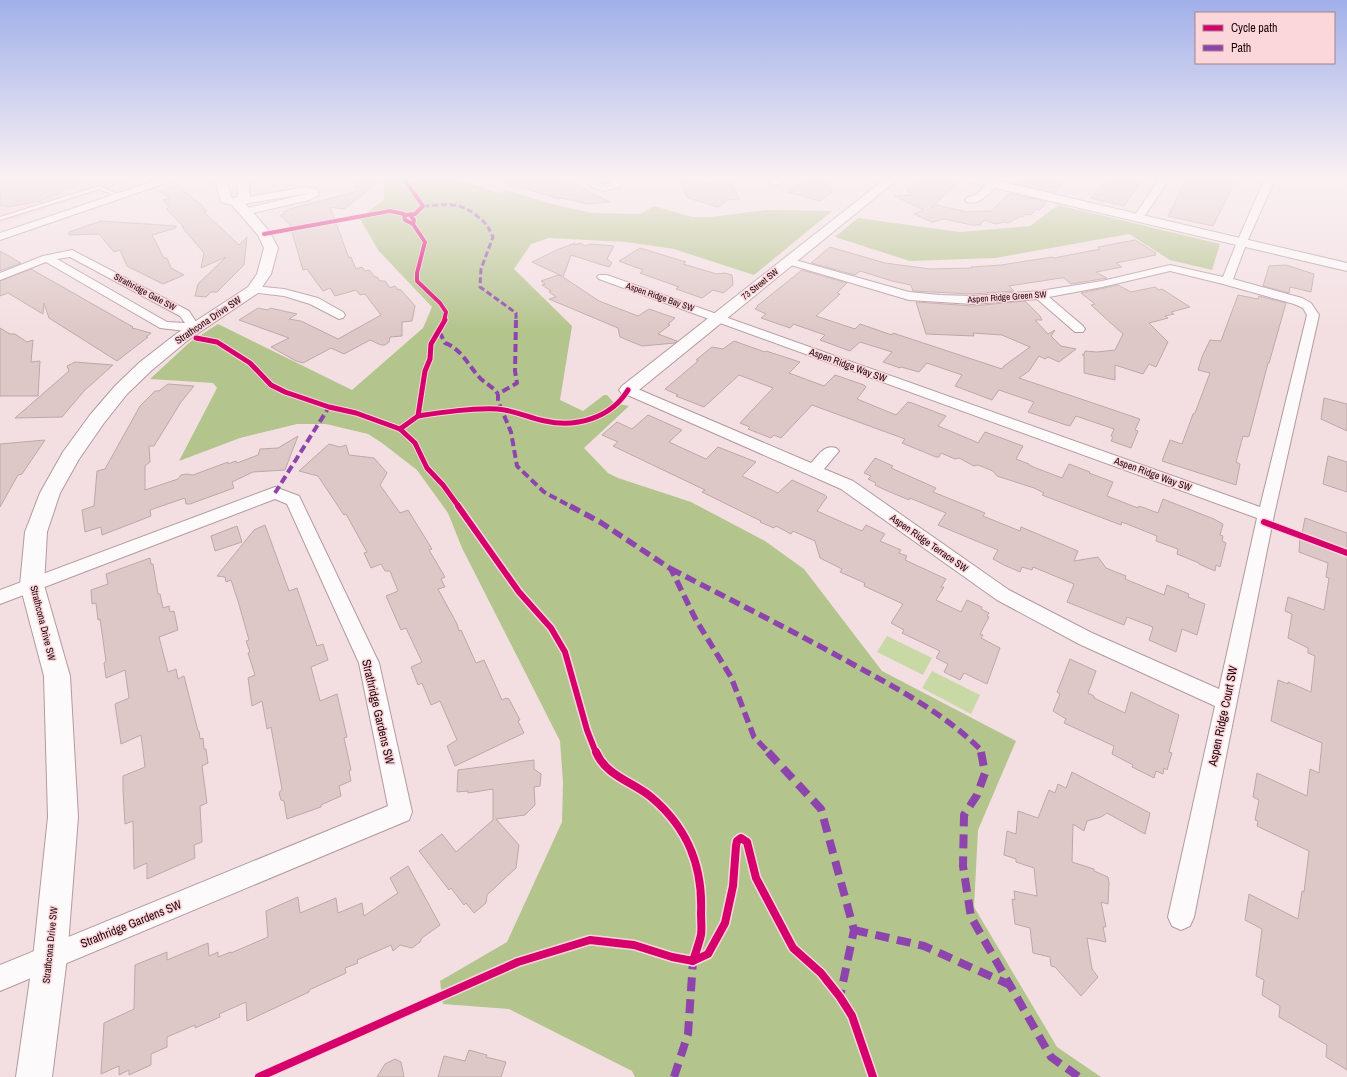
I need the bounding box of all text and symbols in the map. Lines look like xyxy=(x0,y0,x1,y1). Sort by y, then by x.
legend xyxy=(1195,12,1335,64)
text: Cycle path xyxy=(1231,20,1278,36)
text: Path xyxy=(1231,40,1251,56)
street label: 73 Street SW xyxy=(739,266,781,302)
street label: Strathridge Gate SW xyxy=(112,271,178,313)
street label: Aspen Ridge Bay SW xyxy=(623,279,696,314)
street label: Aspen Ridge Green SW xyxy=(966,288,1047,306)
street label: Strathcona Drive SW xyxy=(172,293,244,347)
street label: Aspen Ridge Way SW xyxy=(807,345,889,385)
street label: Aspen Ridge Way SW xyxy=(1112,454,1194,494)
street label: Aspen Ridge Terrace SW xyxy=(887,511,971,575)
street label: Strathcona Drive SW xyxy=(27,584,59,662)
street label: Strathridge Gardens SW xyxy=(358,658,398,767)
street label: Aspen Ridge Court SW xyxy=(1204,664,1242,769)
street label: Strathridge Gardens SW xyxy=(78,896,185,952)
street label: Strathcona Drive SW xyxy=(40,906,61,984)

